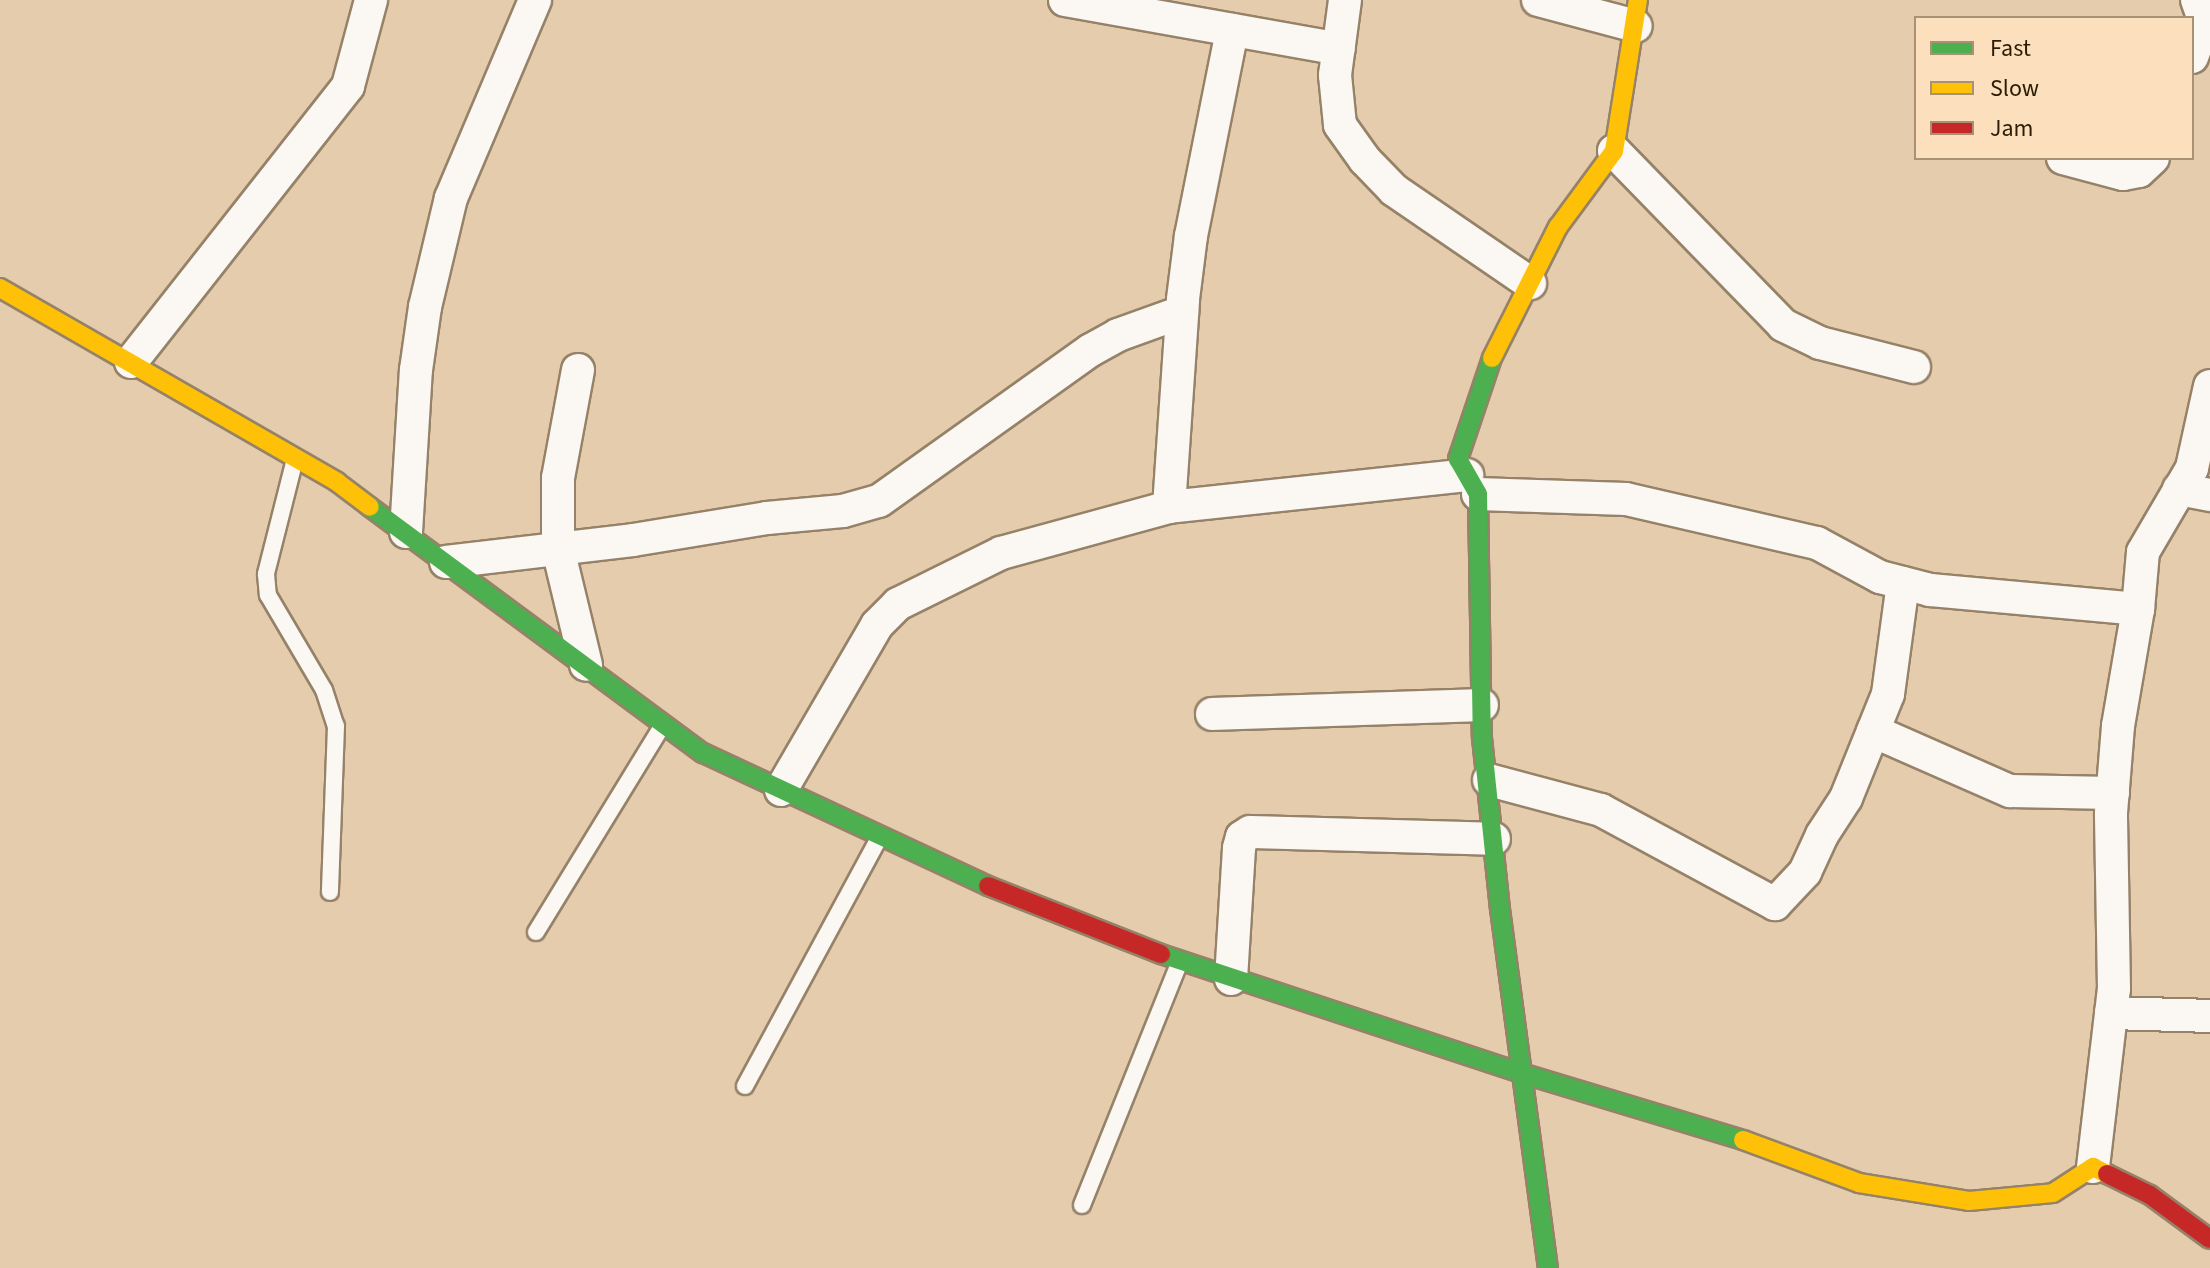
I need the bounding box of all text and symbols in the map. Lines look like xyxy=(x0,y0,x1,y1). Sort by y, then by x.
legend xyxy=(1914,16,2194,160)
text: Fast xyxy=(1990,31,2031,66)
text: Slow xyxy=(1990,71,2039,106)
text: Jam xyxy=(1990,111,2034,146)

